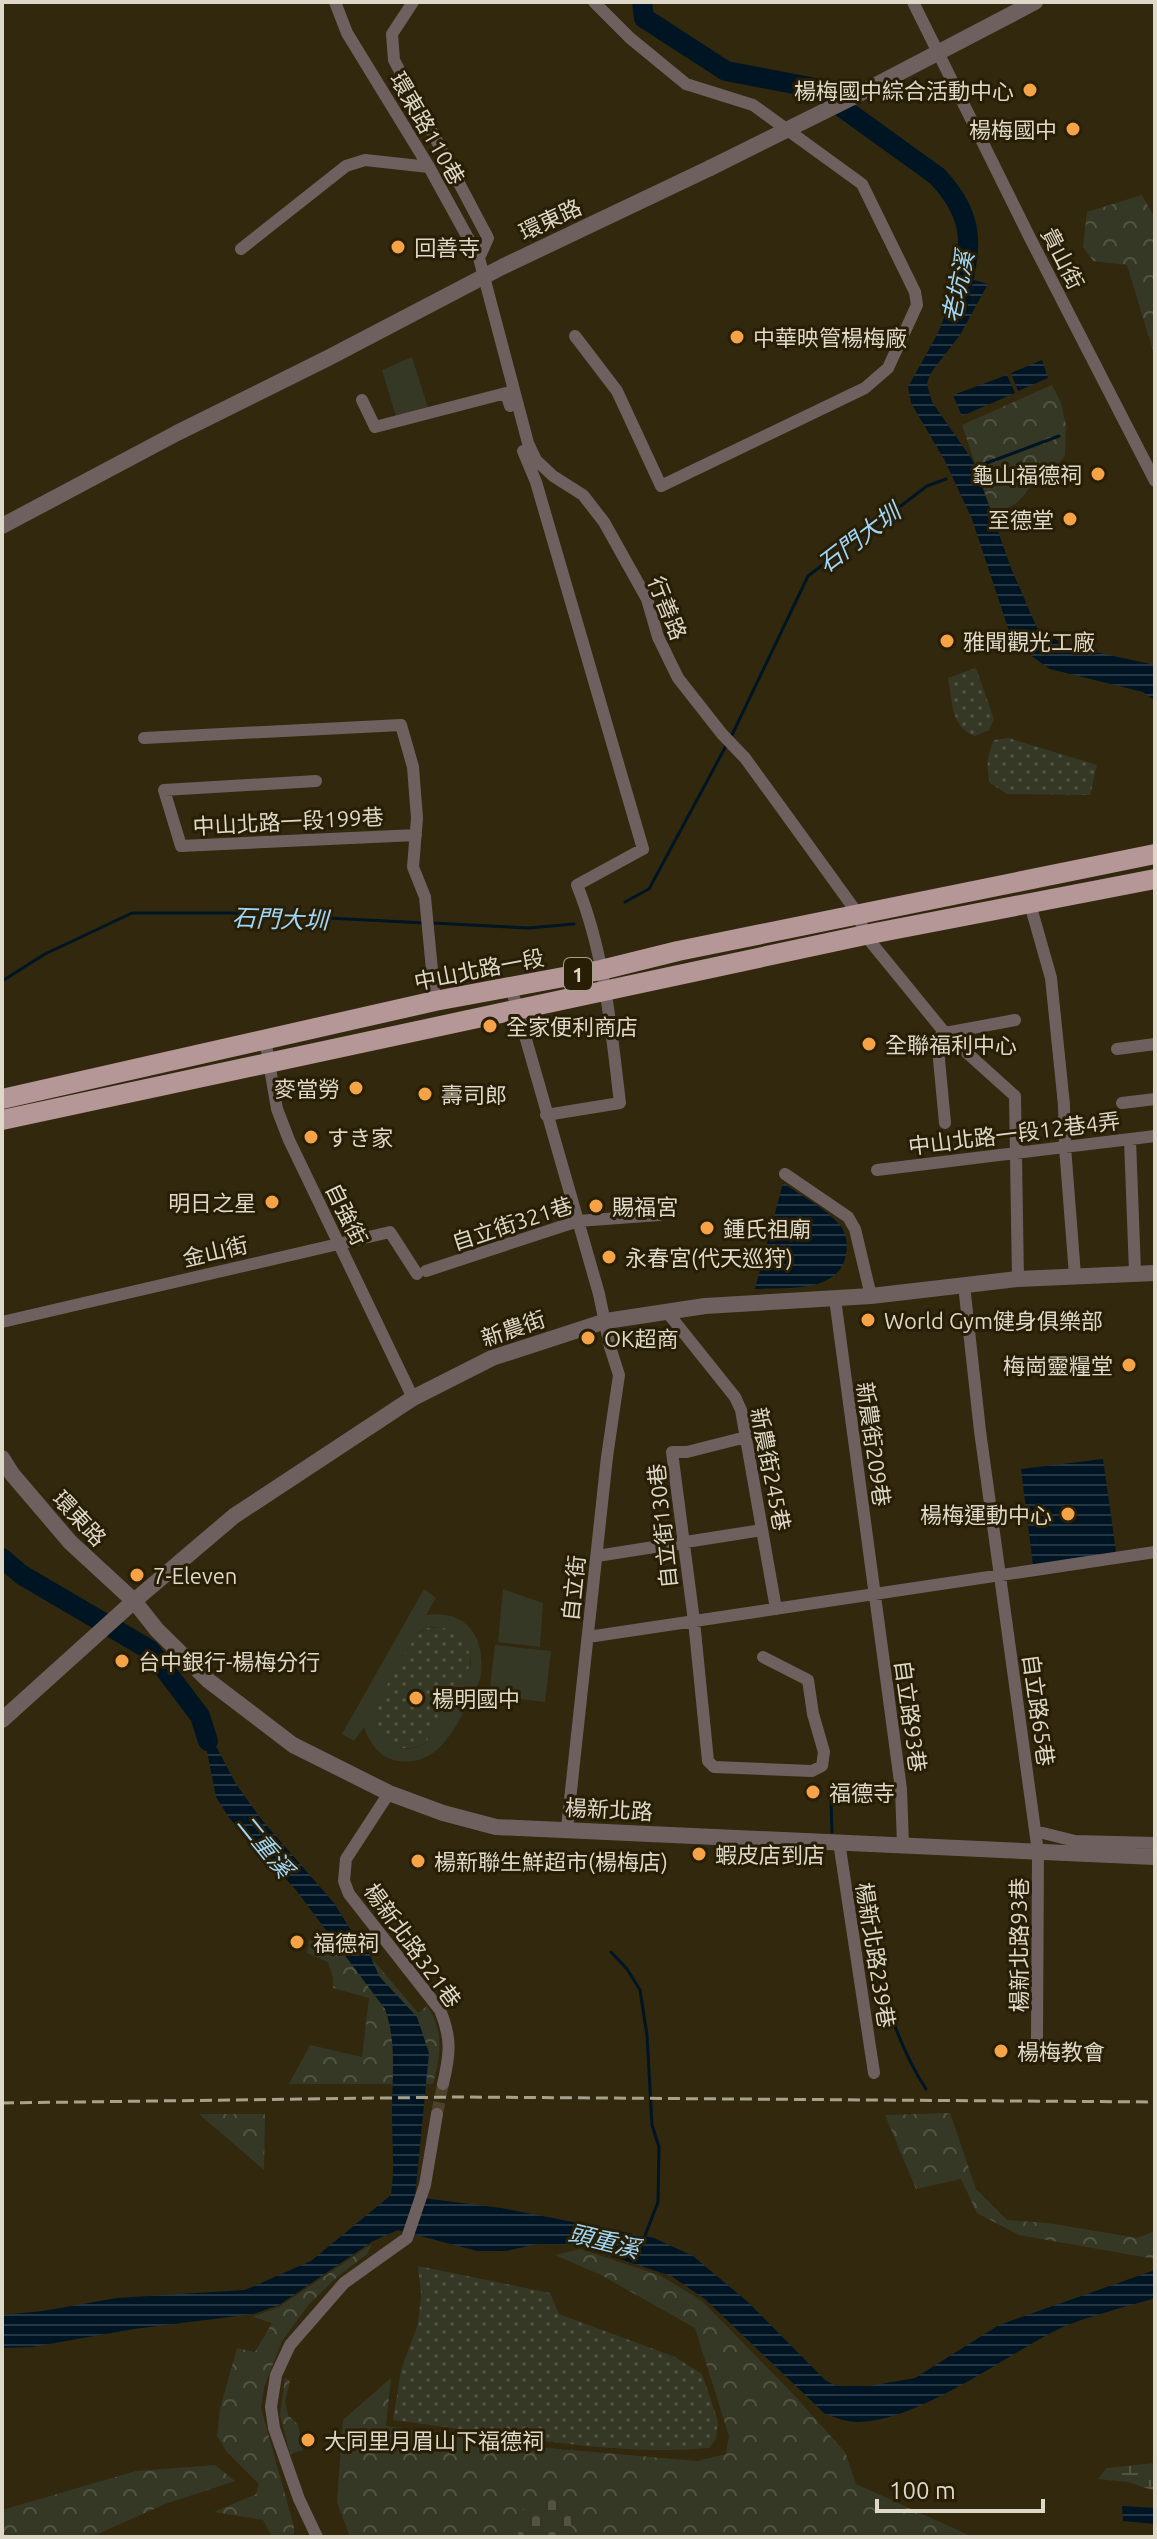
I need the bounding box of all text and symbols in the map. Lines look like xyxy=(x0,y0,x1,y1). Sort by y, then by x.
street label: 環東路110巷 xyxy=(386,68,470,188)
place label: 楊梅國中綜合活動中心 xyxy=(794,78,1014,103)
marker: 楊梅國中綜合活動中心 xyxy=(1021,81,1039,99)
place label: 楊梅國中 xyxy=(969,117,1057,142)
marker: 楊梅國中 xyxy=(1064,120,1082,138)
street label: 環東路 xyxy=(515,194,585,244)
street label: 貴山街 xyxy=(1037,223,1089,293)
place label: 回善寺 xyxy=(414,235,480,260)
marker: 回善寺 xyxy=(389,238,407,256)
water label: 老坑溪 xyxy=(937,246,979,325)
place label: 中華映管楊梅廠 xyxy=(753,325,907,350)
marker: 中華映管楊梅廠 xyxy=(728,328,746,346)
place label: 龜山福德祠 xyxy=(972,462,1082,487)
marker: 龜山福德祠 xyxy=(1089,465,1107,483)
water label: 石門大圳 xyxy=(813,497,908,578)
place label: 至德堂 xyxy=(988,507,1054,532)
marker: 至德堂 xyxy=(1061,510,1079,528)
street label: 行善路 xyxy=(644,573,692,643)
place label: 雅聞觀光工廠 xyxy=(963,629,1095,654)
marker: 雅聞觀光工廠 xyxy=(938,632,956,650)
street label: 中山北路一段199巷 xyxy=(192,804,384,838)
water label: 石門大圳 xyxy=(232,904,331,934)
street label: 中山北路一段 xyxy=(412,944,546,994)
road number: 1 xyxy=(564,958,592,990)
place label: 全家便利商店 xyxy=(506,1014,638,1039)
marker: 全家便利商店 xyxy=(481,1017,499,1035)
place label: 全聯福利中心 xyxy=(885,1032,1017,1057)
marker: 全聯福利中心 xyxy=(860,1035,878,1053)
place label: 麥當勞 xyxy=(274,1076,340,1101)
marker: 麥當勞 xyxy=(347,1079,365,1097)
place label: 壽司郎 xyxy=(441,1082,507,1107)
marker: 壽司郎 xyxy=(416,1085,434,1103)
street label: 中山北路一段12巷4弄 xyxy=(907,1108,1121,1158)
place label: すき家 xyxy=(327,1125,393,1150)
marker: すき家 xyxy=(302,1128,320,1146)
street label: 自強街 xyxy=(321,1179,373,1249)
place label: 明日之星 xyxy=(168,1190,256,1215)
street label: 自立街321巷 xyxy=(449,1192,575,1254)
marker: 明日之星 xyxy=(263,1193,281,1211)
place label: 賜福宮 xyxy=(612,1194,678,1219)
marker: 賜福宮 xyxy=(587,1197,605,1215)
place label: 鍾氏祖廟 xyxy=(723,1216,811,1241)
marker: 鍾氏祖廟 xyxy=(698,1219,716,1237)
street label: 金山街 xyxy=(180,1231,250,1271)
place label: 永春宮(代天巡狩) xyxy=(625,1245,793,1271)
marker: 永春宮(代天巡狩) xyxy=(600,1248,618,1266)
street label: 新農街 xyxy=(478,1305,548,1351)
place label: World Gym健身俱樂部 xyxy=(884,1308,1103,1333)
marker: World Gym健身俱樂部 xyxy=(859,1311,877,1329)
place label: OK超商 xyxy=(604,1326,678,1351)
marker: OK超商 xyxy=(579,1329,597,1347)
place label: 梅崗靈糧堂 xyxy=(1003,1353,1113,1378)
marker: 梅崗靈糧堂 xyxy=(1120,1356,1138,1374)
street label: 新農街209巷 xyxy=(853,1380,895,1508)
street label: 新農街245巷 xyxy=(747,1405,795,1533)
street label: 自立街130巷 xyxy=(643,1462,681,1590)
street label: 環東路 xyxy=(48,1485,112,1551)
place label: 楊梅運動中心 xyxy=(920,1502,1052,1527)
marker: 楊梅運動中心 xyxy=(1059,1505,1077,1523)
street label: 自立街 xyxy=(557,1554,589,1622)
place label: 7-Eleven xyxy=(153,1563,237,1588)
marker: 7-Eleven xyxy=(128,1566,146,1584)
place label: 台中銀行-楊梅分行 xyxy=(138,1649,320,1674)
marker: 台中銀行-楊梅分行 xyxy=(113,1652,131,1670)
street label: 自立路65巷 xyxy=(1019,1652,1059,1768)
street label: 自立路93巷 xyxy=(891,1658,931,1774)
place label: 楊明國中 xyxy=(432,1686,520,1711)
marker: 楊明國中 xyxy=(407,1689,425,1707)
place label: 福德寺 xyxy=(829,1780,895,1805)
marker: 福德寺 xyxy=(804,1783,822,1801)
street label: 楊新北路 xyxy=(564,1794,654,1824)
water label: 二重溪 xyxy=(232,1810,300,1885)
place label: 蝦皮店到店 xyxy=(715,1842,825,1867)
marker: 蝦皮店到店 xyxy=(690,1845,708,1863)
place label: 楊新聯生鮮超市(楊梅店) xyxy=(434,1849,668,1875)
marker: 楊新聯生鮮超市(楊梅店) xyxy=(409,1852,427,1870)
street label: 楊新北路321巷 xyxy=(360,1878,466,2012)
street label: 楊新北路93巷 xyxy=(1006,1878,1031,2012)
street label: 楊新北路239巷 xyxy=(852,1880,900,2030)
place label: 福德祠 xyxy=(313,1930,379,1955)
marker: 福德祠 xyxy=(288,1933,306,1951)
place label: 楊梅教會 xyxy=(1017,2039,1105,2064)
marker: 楊梅教會 xyxy=(992,2042,1010,2060)
water label: 頭重溪 xyxy=(566,2219,645,2264)
place label: 大同里月眉山下福德祠 xyxy=(324,2428,544,2453)
marker: 大同里月眉山下福德祠 xyxy=(299,2431,317,2449)
scale bar xyxy=(877,2463,1043,2513)
text: 100 m xyxy=(889,2477,956,2504)

